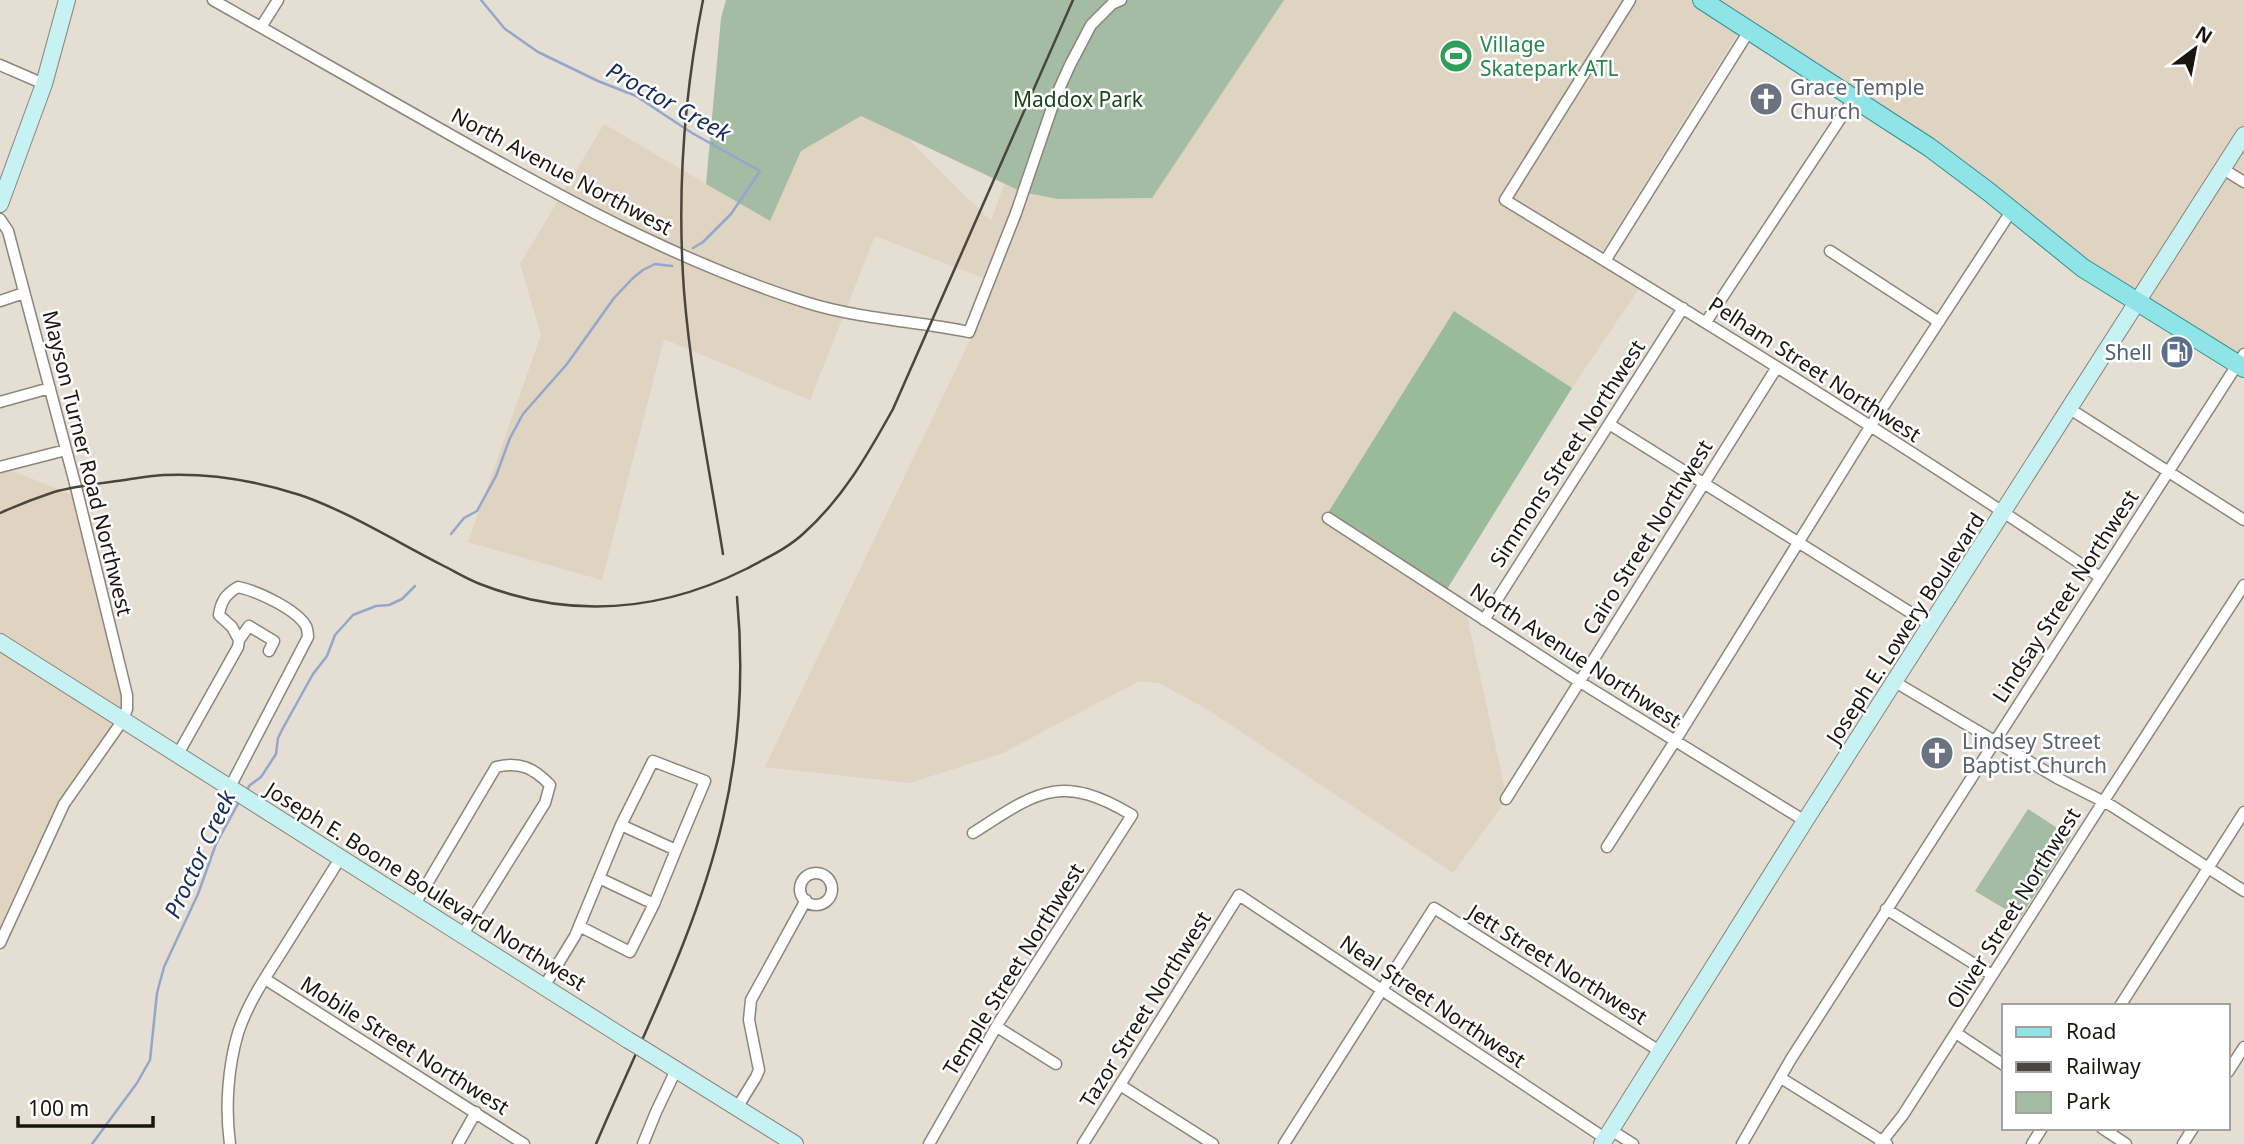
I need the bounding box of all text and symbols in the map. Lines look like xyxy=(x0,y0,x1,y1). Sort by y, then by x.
north arrow xyxy=(2160,14,2230,84)
text: N xyxy=(2191,19,2217,50)
place label: Village Skatepark ATL xyxy=(1480,30,1619,82)
sports icon: Village Skatepark ATL xyxy=(1437,37,1475,75)
water label: Proctor Creek xyxy=(601,54,738,149)
place label: Grace Temple Church xyxy=(1790,73,1925,125)
church icon: Grace Temple Church xyxy=(1747,80,1785,118)
park label: Maddox Park xyxy=(1013,85,1144,113)
street label: North Avenue Northwest xyxy=(447,101,678,241)
street label: Pelham Street Northwest xyxy=(1703,290,1927,448)
street label: Mayson Turner Road Northwest xyxy=(36,307,140,619)
fuel station icon: Shell xyxy=(2158,333,2196,371)
street label: Simmons Street Northwest xyxy=(1483,334,1651,572)
place label: Shell xyxy=(2105,338,2152,366)
street label: Cairo Street Northwest xyxy=(1576,434,1719,640)
street label: Lindsay Street Northwest xyxy=(1986,484,2145,708)
street label: Joseph E. Lowery Boulevard xyxy=(1818,507,1990,751)
street label: North Avenue Northwest xyxy=(1465,576,1687,734)
place label: Lindsey Street Baptist Church xyxy=(1962,727,2107,779)
church icon: Lindsey Street Baptist Church xyxy=(1918,734,1956,772)
street label: Joseph E. Boone Boulevard Northwest xyxy=(259,774,592,997)
water label: Proctor Creek xyxy=(155,784,243,923)
street label: Oliver Street Northwest xyxy=(1940,802,2087,1014)
street label: Temple Street Northwest xyxy=(936,857,1090,1080)
street label: Jett Street Northwest xyxy=(1461,896,1653,1031)
street label: Tazor Street Northwest xyxy=(1073,905,1217,1112)
street label: Neal Street Northwest xyxy=(1335,928,1532,1074)
street label: Mobile Street Northwest xyxy=(295,969,515,1121)
legend xyxy=(2002,1004,2230,1130)
text: Road xyxy=(2066,1017,2116,1045)
text: Railway xyxy=(2066,1052,2141,1080)
scale bar xyxy=(18,1084,152,1128)
text: Park xyxy=(2066,1087,2111,1115)
text: 100 m xyxy=(28,1094,89,1122)

